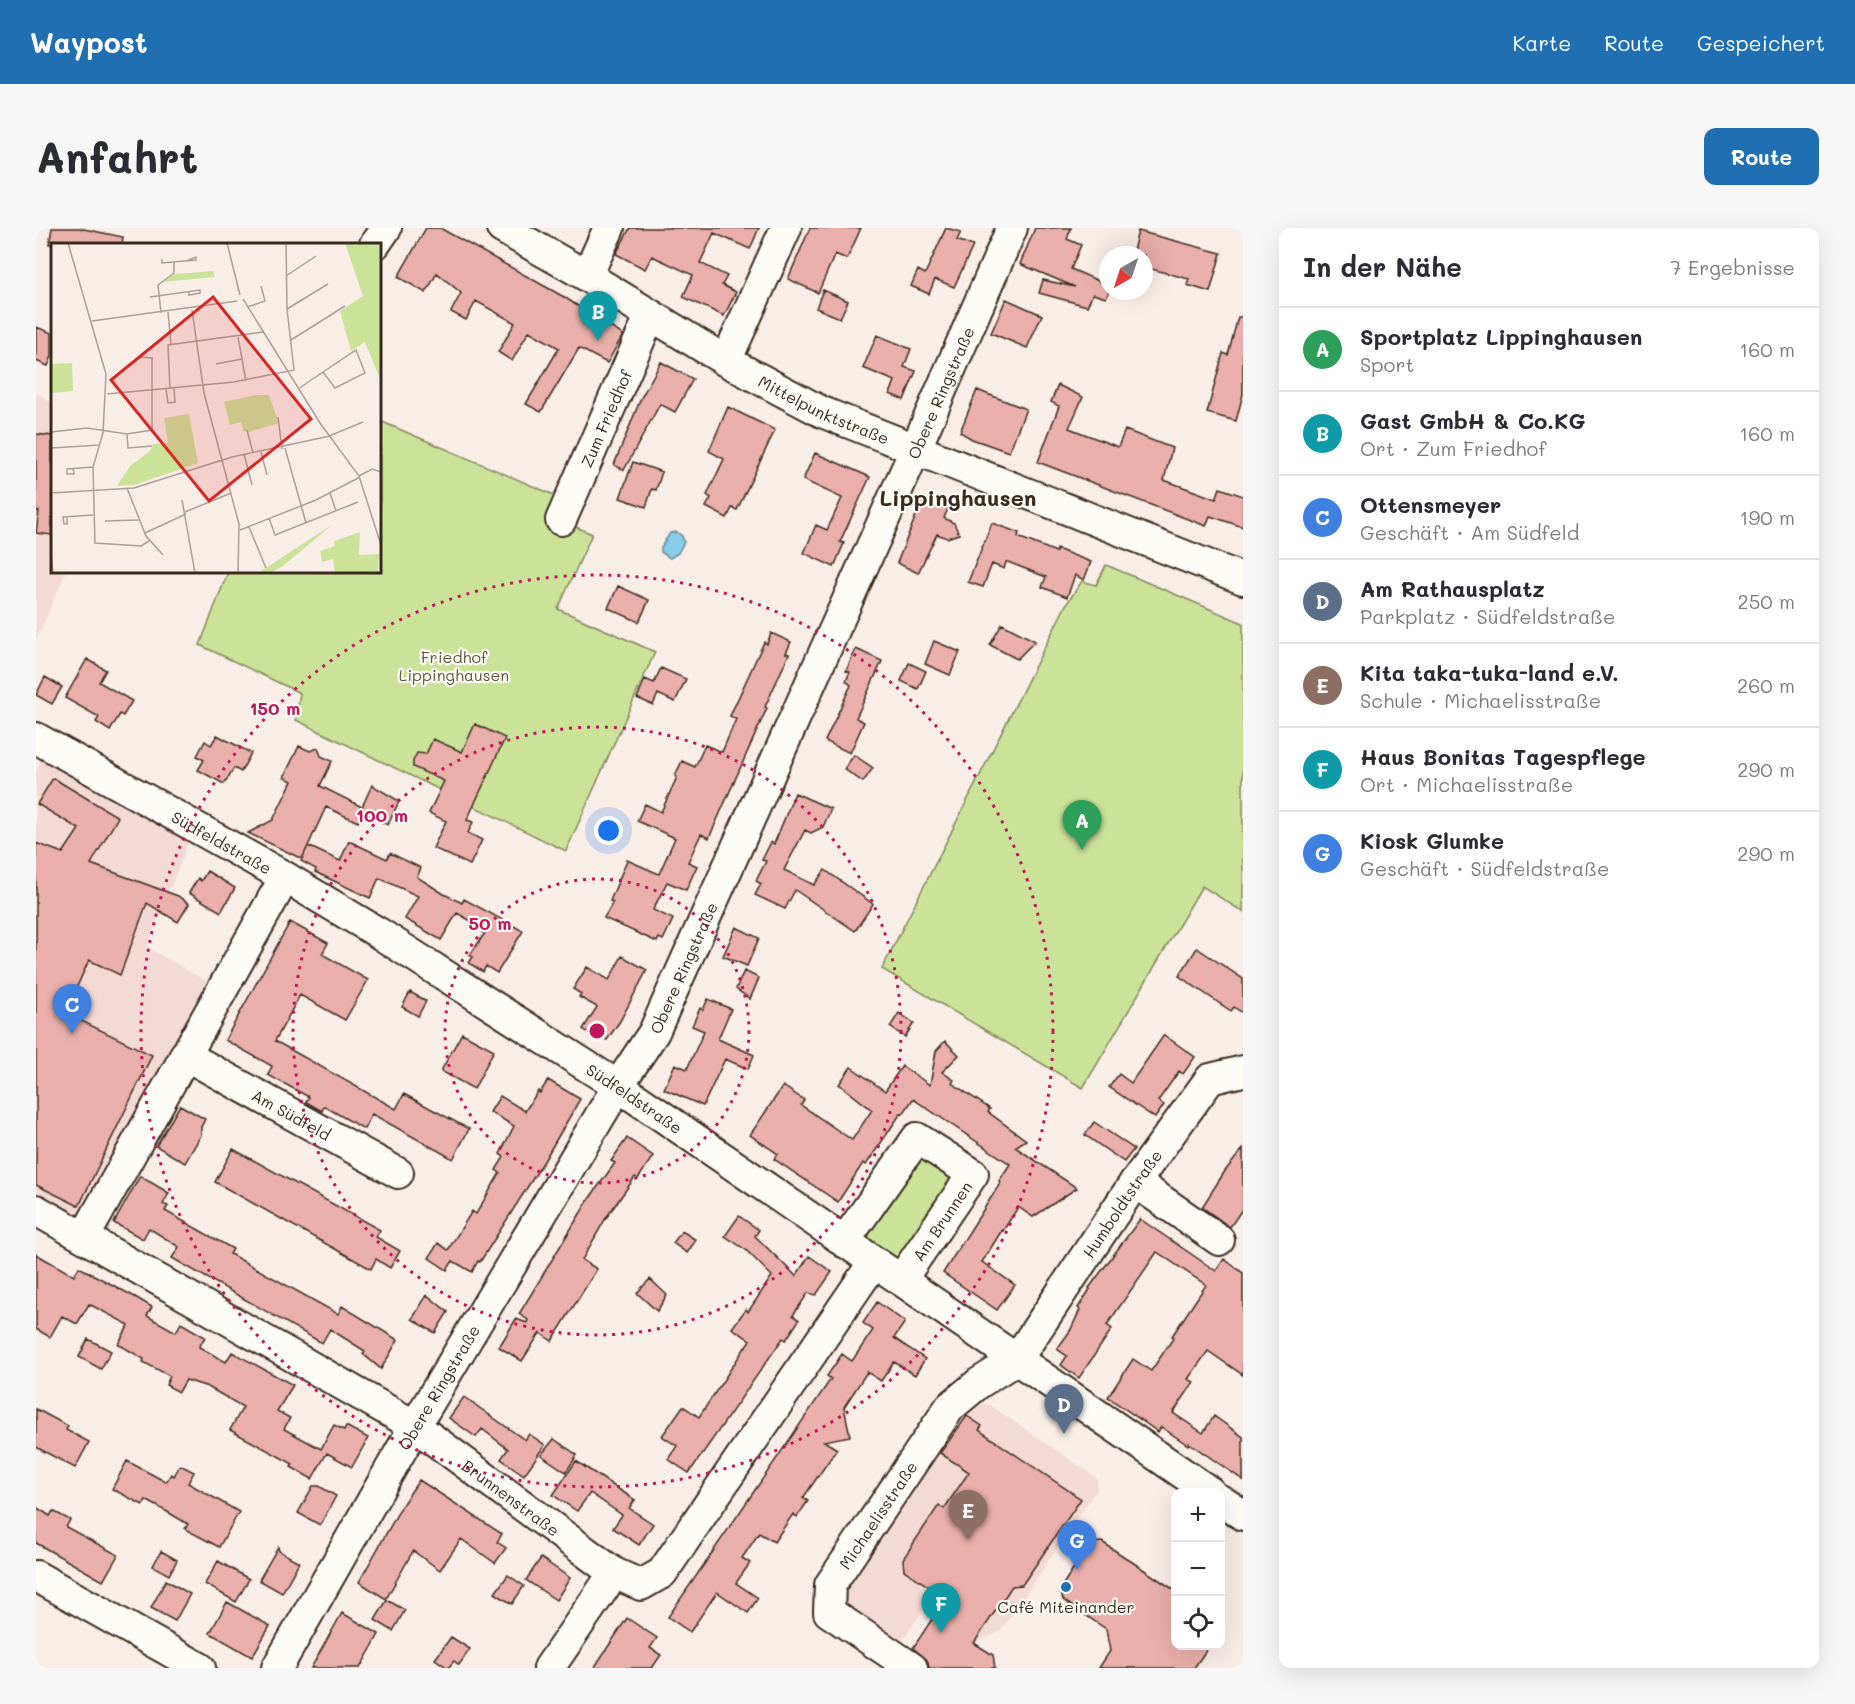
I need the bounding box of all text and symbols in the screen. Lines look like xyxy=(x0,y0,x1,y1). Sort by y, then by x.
text: Waypost xyxy=(30,24,147,60)
text: Karte xyxy=(1513,29,1571,56)
text: Route xyxy=(1604,29,1664,56)
text: Gespeichert xyxy=(1697,29,1825,56)
button: Route xyxy=(1704,128,1819,185)
text: Anfahrt xyxy=(36,129,198,184)
inset map xyxy=(51,243,381,573)
north arrow xyxy=(1099,246,1153,300)
text: In der Nähe xyxy=(1303,250,1462,284)
text: 7 Ergebnisse xyxy=(1670,254,1795,280)
pin: B xyxy=(578,291,618,341)
text: Sportplatz Lippinghausen xyxy=(1360,322,1642,351)
street label: Obere Ringstraße xyxy=(902,323,978,462)
text: A xyxy=(1316,336,1329,362)
text: 160 m xyxy=(1739,336,1795,362)
text: Sport xyxy=(1360,351,1414,377)
street label: Zum Friedhof xyxy=(575,366,636,470)
street label: Mittelpunktstraße xyxy=(755,370,892,448)
text: Gast GmbH & Co.KG xyxy=(1360,406,1586,435)
text: B xyxy=(1316,420,1329,446)
text: 160 m xyxy=(1739,420,1795,446)
text: Ort · Zum Friedhof xyxy=(1360,435,1546,461)
district label: Lippinghausen xyxy=(880,483,1036,512)
text: Ottensmeyer xyxy=(1360,490,1501,519)
text: C xyxy=(1315,504,1330,530)
text: 190 m xyxy=(1740,504,1795,530)
text: Geschäft · Am Südfeld xyxy=(1360,519,1579,545)
text: Am Rathausplatz xyxy=(1360,574,1545,603)
text: D xyxy=(1315,588,1330,614)
text: 250 m xyxy=(1738,588,1795,614)
text: Parkplatz · Südfeldstraße xyxy=(1360,603,1615,629)
park label: Friedhof Lippinghausen xyxy=(399,646,509,685)
text: Kita taka-tuka-land e.V. xyxy=(1360,658,1619,687)
text: E xyxy=(1316,672,1329,698)
text: 260 m xyxy=(1737,672,1795,698)
text: Schule · Michaelisstraße xyxy=(1360,687,1601,713)
text: 150 m xyxy=(250,696,300,720)
text: Haus Bonitas Tagespflege xyxy=(1360,742,1646,771)
text: F xyxy=(1316,756,1329,782)
text: 290 m xyxy=(1737,756,1795,782)
text: Ort · Michaelisstraße xyxy=(1360,771,1573,797)
pin: A xyxy=(1062,800,1102,850)
text: 100 m xyxy=(356,803,408,827)
street label: Südfeldstraße xyxy=(168,806,276,878)
your location xyxy=(594,816,623,845)
text: Kiosk Glumke xyxy=(1360,826,1504,855)
text: G xyxy=(1315,840,1330,866)
text: 290 m xyxy=(1737,840,1795,866)
text: Geschäft · Südfeldstraße xyxy=(1360,855,1609,881)
street label: Obere Ringstraße xyxy=(644,899,722,1037)
text: 50 m xyxy=(469,911,511,935)
pin: C xyxy=(52,984,92,1034)
centre of rings xyxy=(587,1021,607,1041)
street label: Südfeldstraße xyxy=(583,1058,687,1138)
street label: Am Südfeld xyxy=(248,1084,335,1144)
street label: Humboldtstraße xyxy=(1077,1145,1166,1261)
street label: Am Brunnen xyxy=(908,1177,976,1265)
street label: Obere Ringstraße xyxy=(393,1321,484,1453)
pin: D xyxy=(1044,1384,1084,1434)
street label: Brunnenstraße xyxy=(458,1454,564,1540)
street label: Michaelisstraße xyxy=(834,1457,921,1573)
map controls xyxy=(1171,1488,1225,1650)
button: + xyxy=(1171,1488,1225,1542)
pin: E xyxy=(948,1490,988,1540)
pin: G xyxy=(1058,1520,1096,1570)
button: − xyxy=(1171,1542,1225,1596)
marker: Café Miteinander xyxy=(1059,1580,1073,1594)
pin: F xyxy=(922,1584,960,1633)
place label: Café Miteinander xyxy=(997,1596,1135,1617)
button: locate xyxy=(1171,1596,1225,1650)

